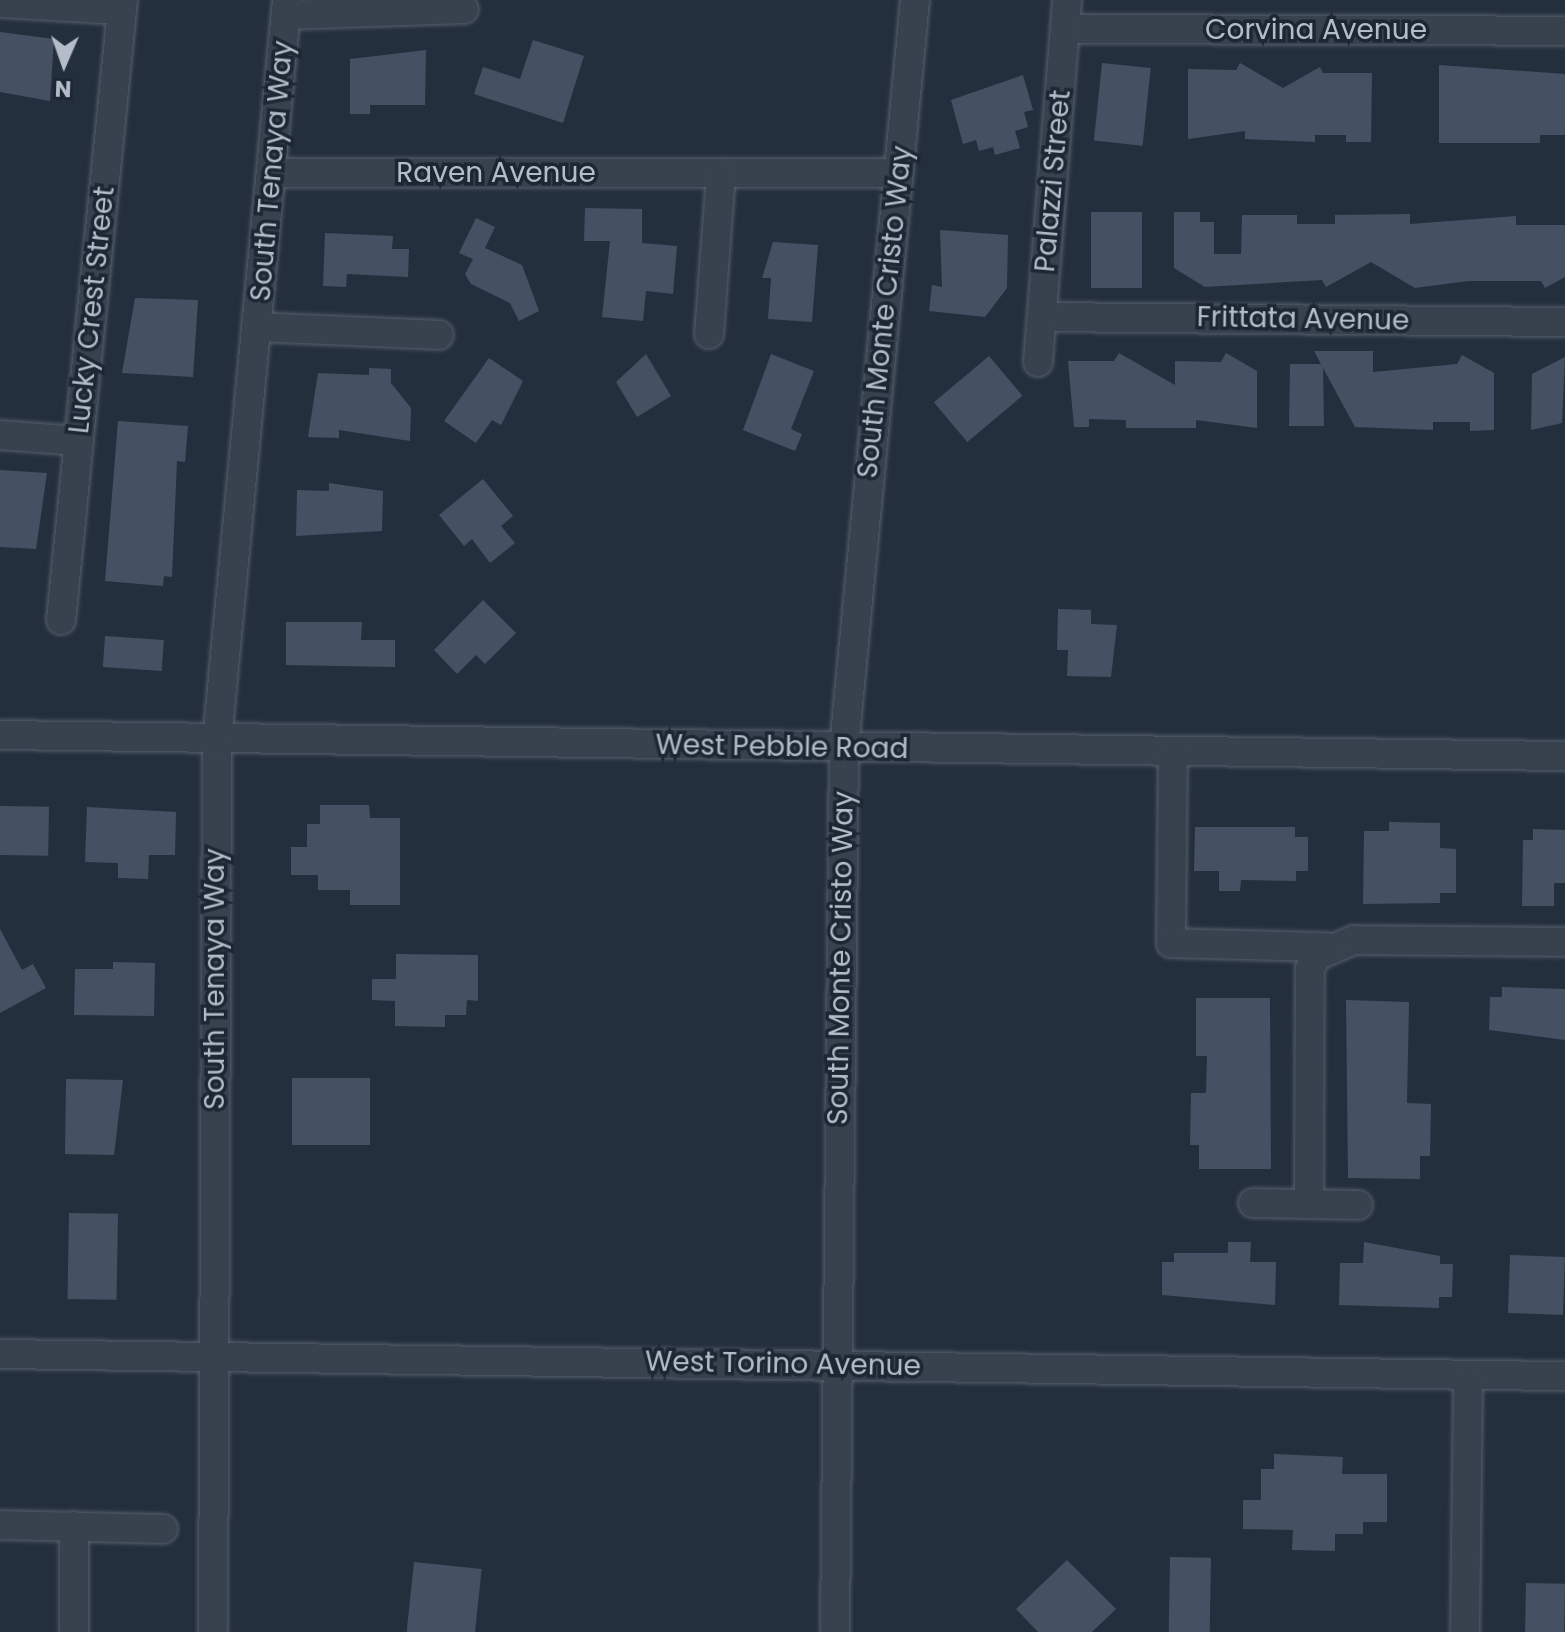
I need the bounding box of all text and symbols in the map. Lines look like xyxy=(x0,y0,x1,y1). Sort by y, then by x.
street label: Corvina Avenue xyxy=(1205,13,1427,47)
north arrow xyxy=(24,24,104,104)
street label: South Tenaya Way xyxy=(244,39,300,303)
text: N xyxy=(54,73,72,104)
street label: Palazzi Street xyxy=(1028,88,1078,274)
street label: South Monte Cristo Way xyxy=(851,144,919,480)
street label: Raven Avenue xyxy=(396,156,596,190)
street label: Lucky Crest Street xyxy=(62,185,122,435)
street label: Frittata Avenue xyxy=(1196,300,1410,338)
street label: West Pebble Road xyxy=(655,728,909,766)
street label: South Monte Cristo Way xyxy=(821,791,861,1125)
street label: South Tenaya Way xyxy=(198,848,232,1110)
street label: West Torino Avenue xyxy=(645,1345,921,1383)

